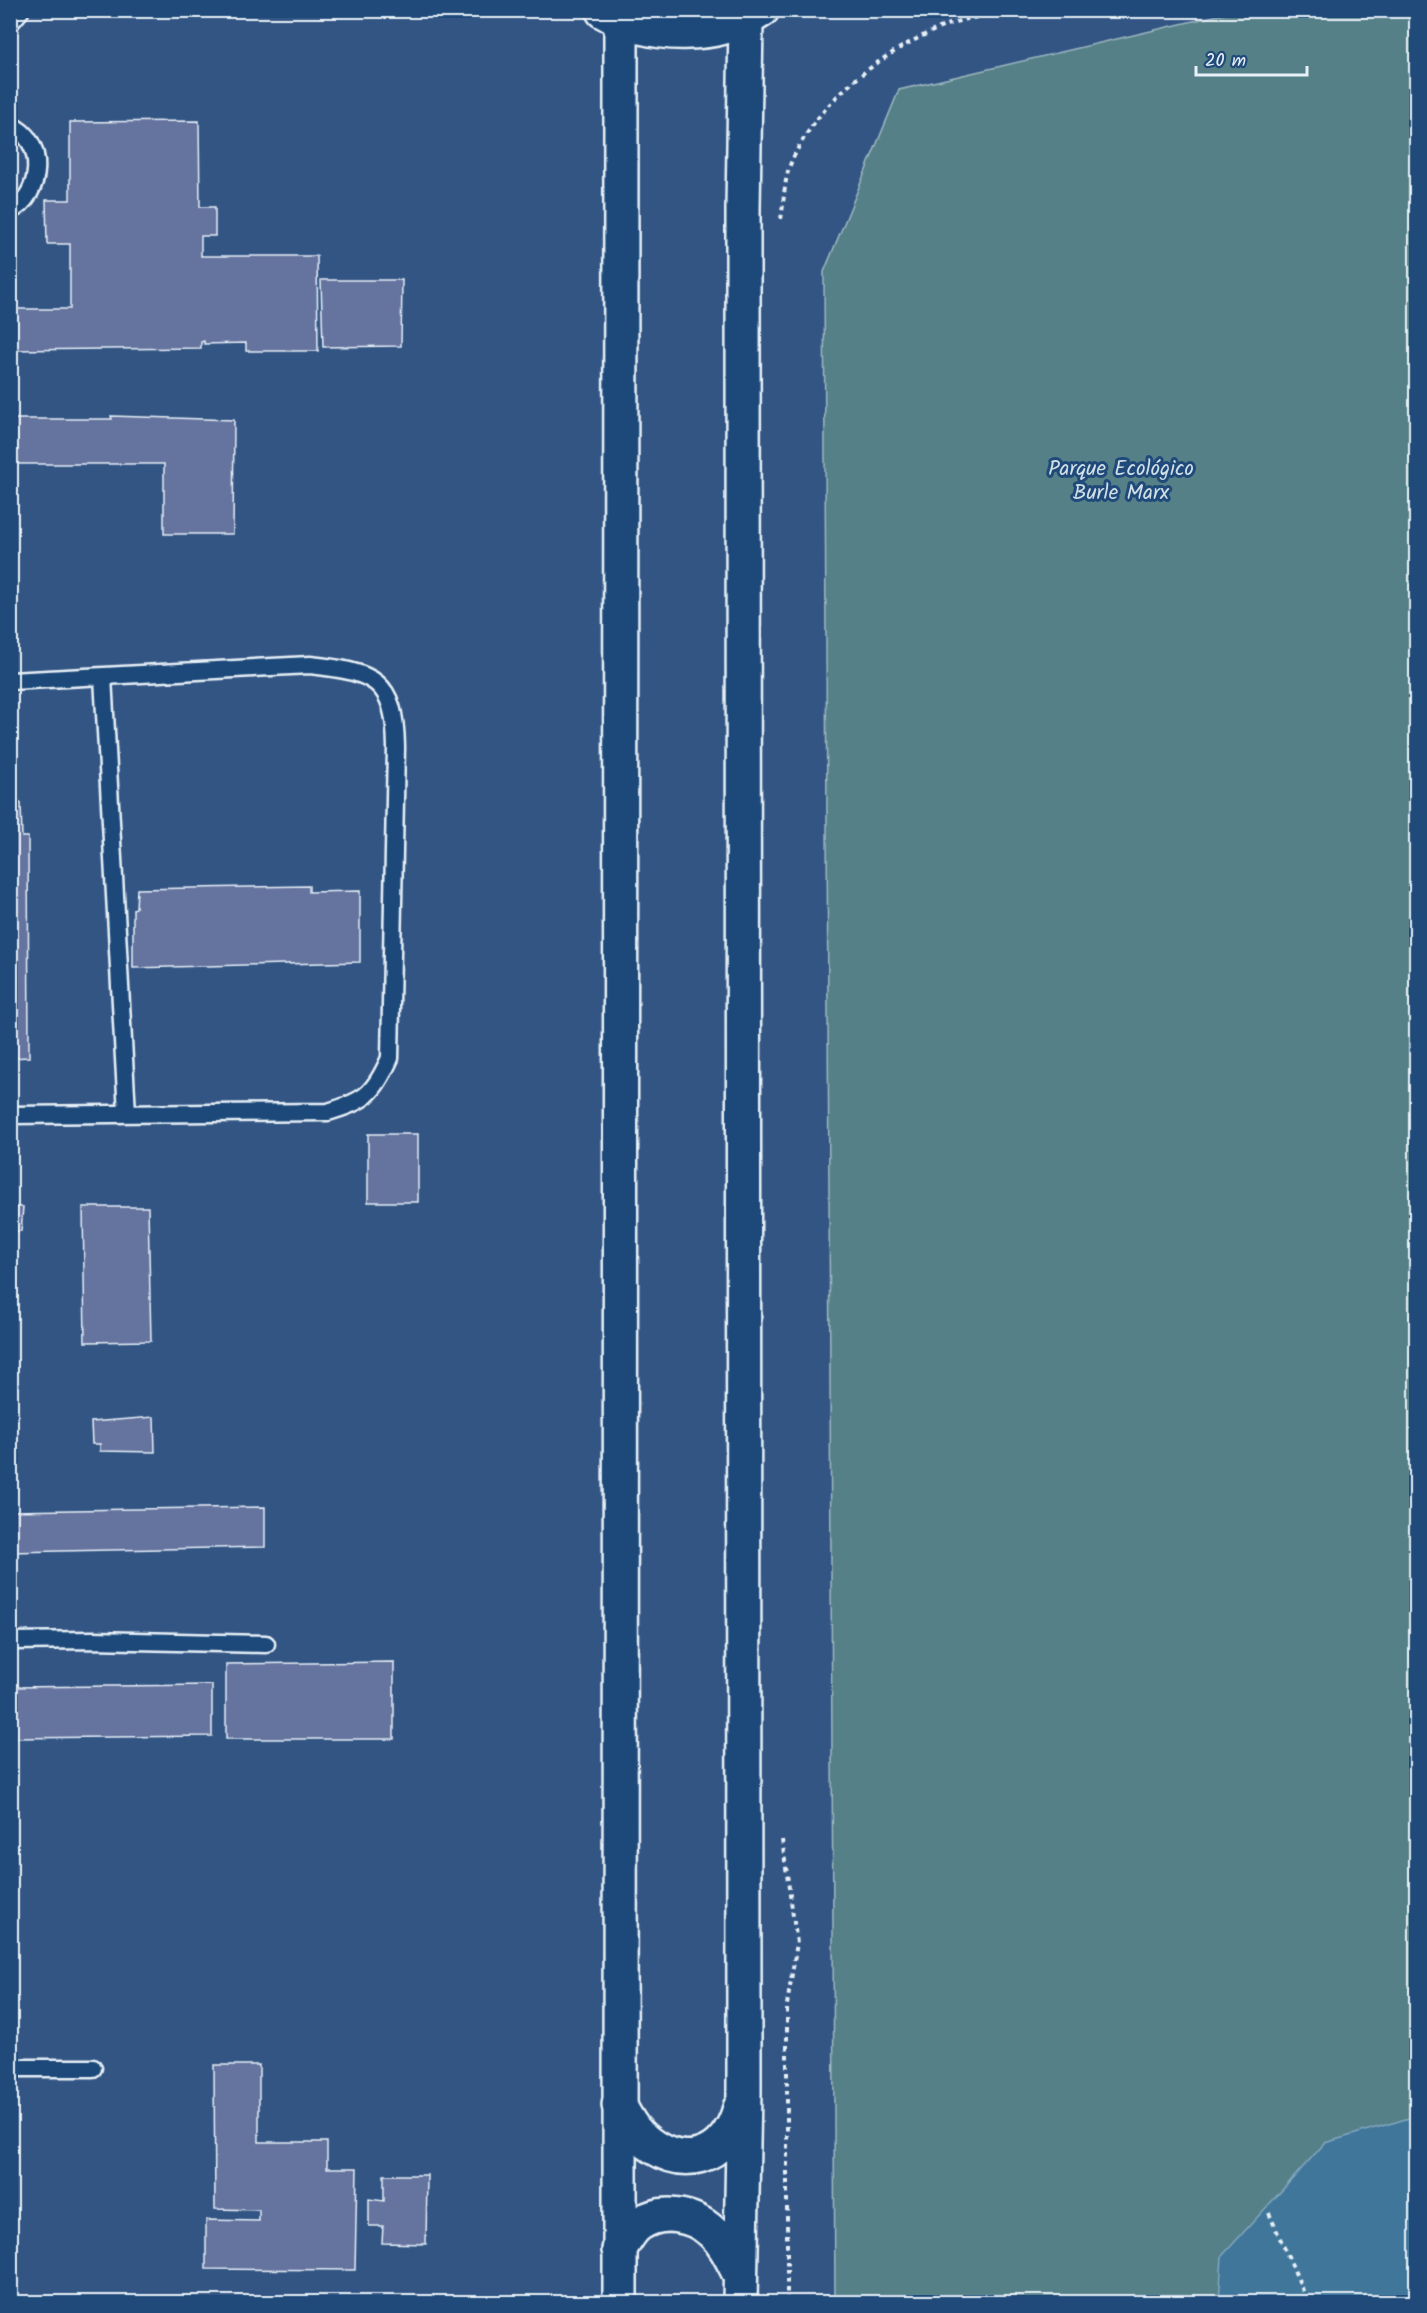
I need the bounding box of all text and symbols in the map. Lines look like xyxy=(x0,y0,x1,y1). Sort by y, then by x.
scale bar xyxy=(1196,39,1307,77)
text: 20 m xyxy=(1205,47,1246,76)
park label: Parque Ecológico Burle Marx xyxy=(1048,453,1194,510)

